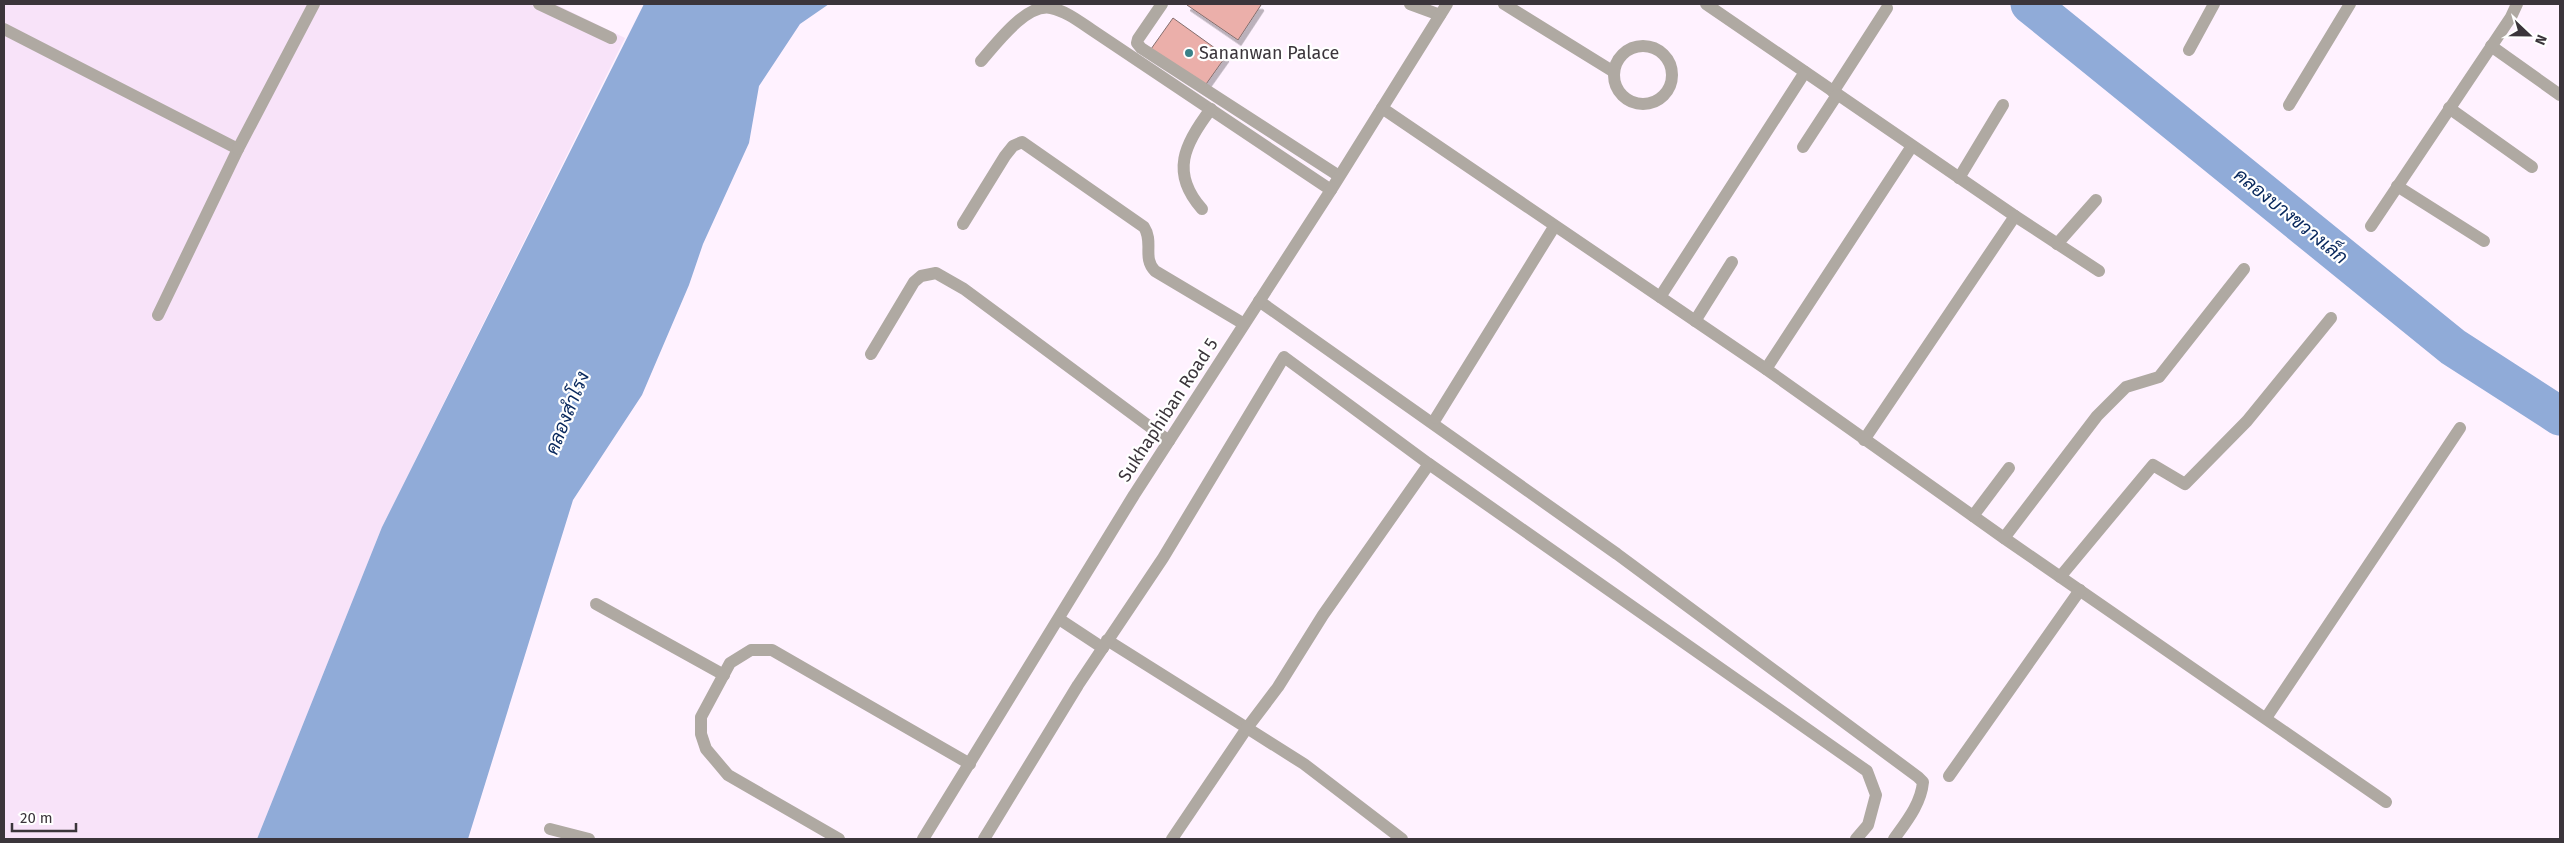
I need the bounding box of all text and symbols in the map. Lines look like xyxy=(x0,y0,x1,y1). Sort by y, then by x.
north arrow xyxy=(2504,10,2554,60)
text: N xyxy=(2531,32,2550,47)
place label: Sananwan Palace xyxy=(1199,42,1339,64)
marker: Sananwan Palace xyxy=(1183,47,1195,59)
water label: คลองบางขวางเล็ก xyxy=(2230,162,2354,269)
street label: Sukhaphiban Road 5 xyxy=(1113,334,1223,486)
water label: คลองสำโรง xyxy=(539,367,594,458)
scale bar xyxy=(12,800,76,832)
text: 20 m xyxy=(20,809,53,827)

